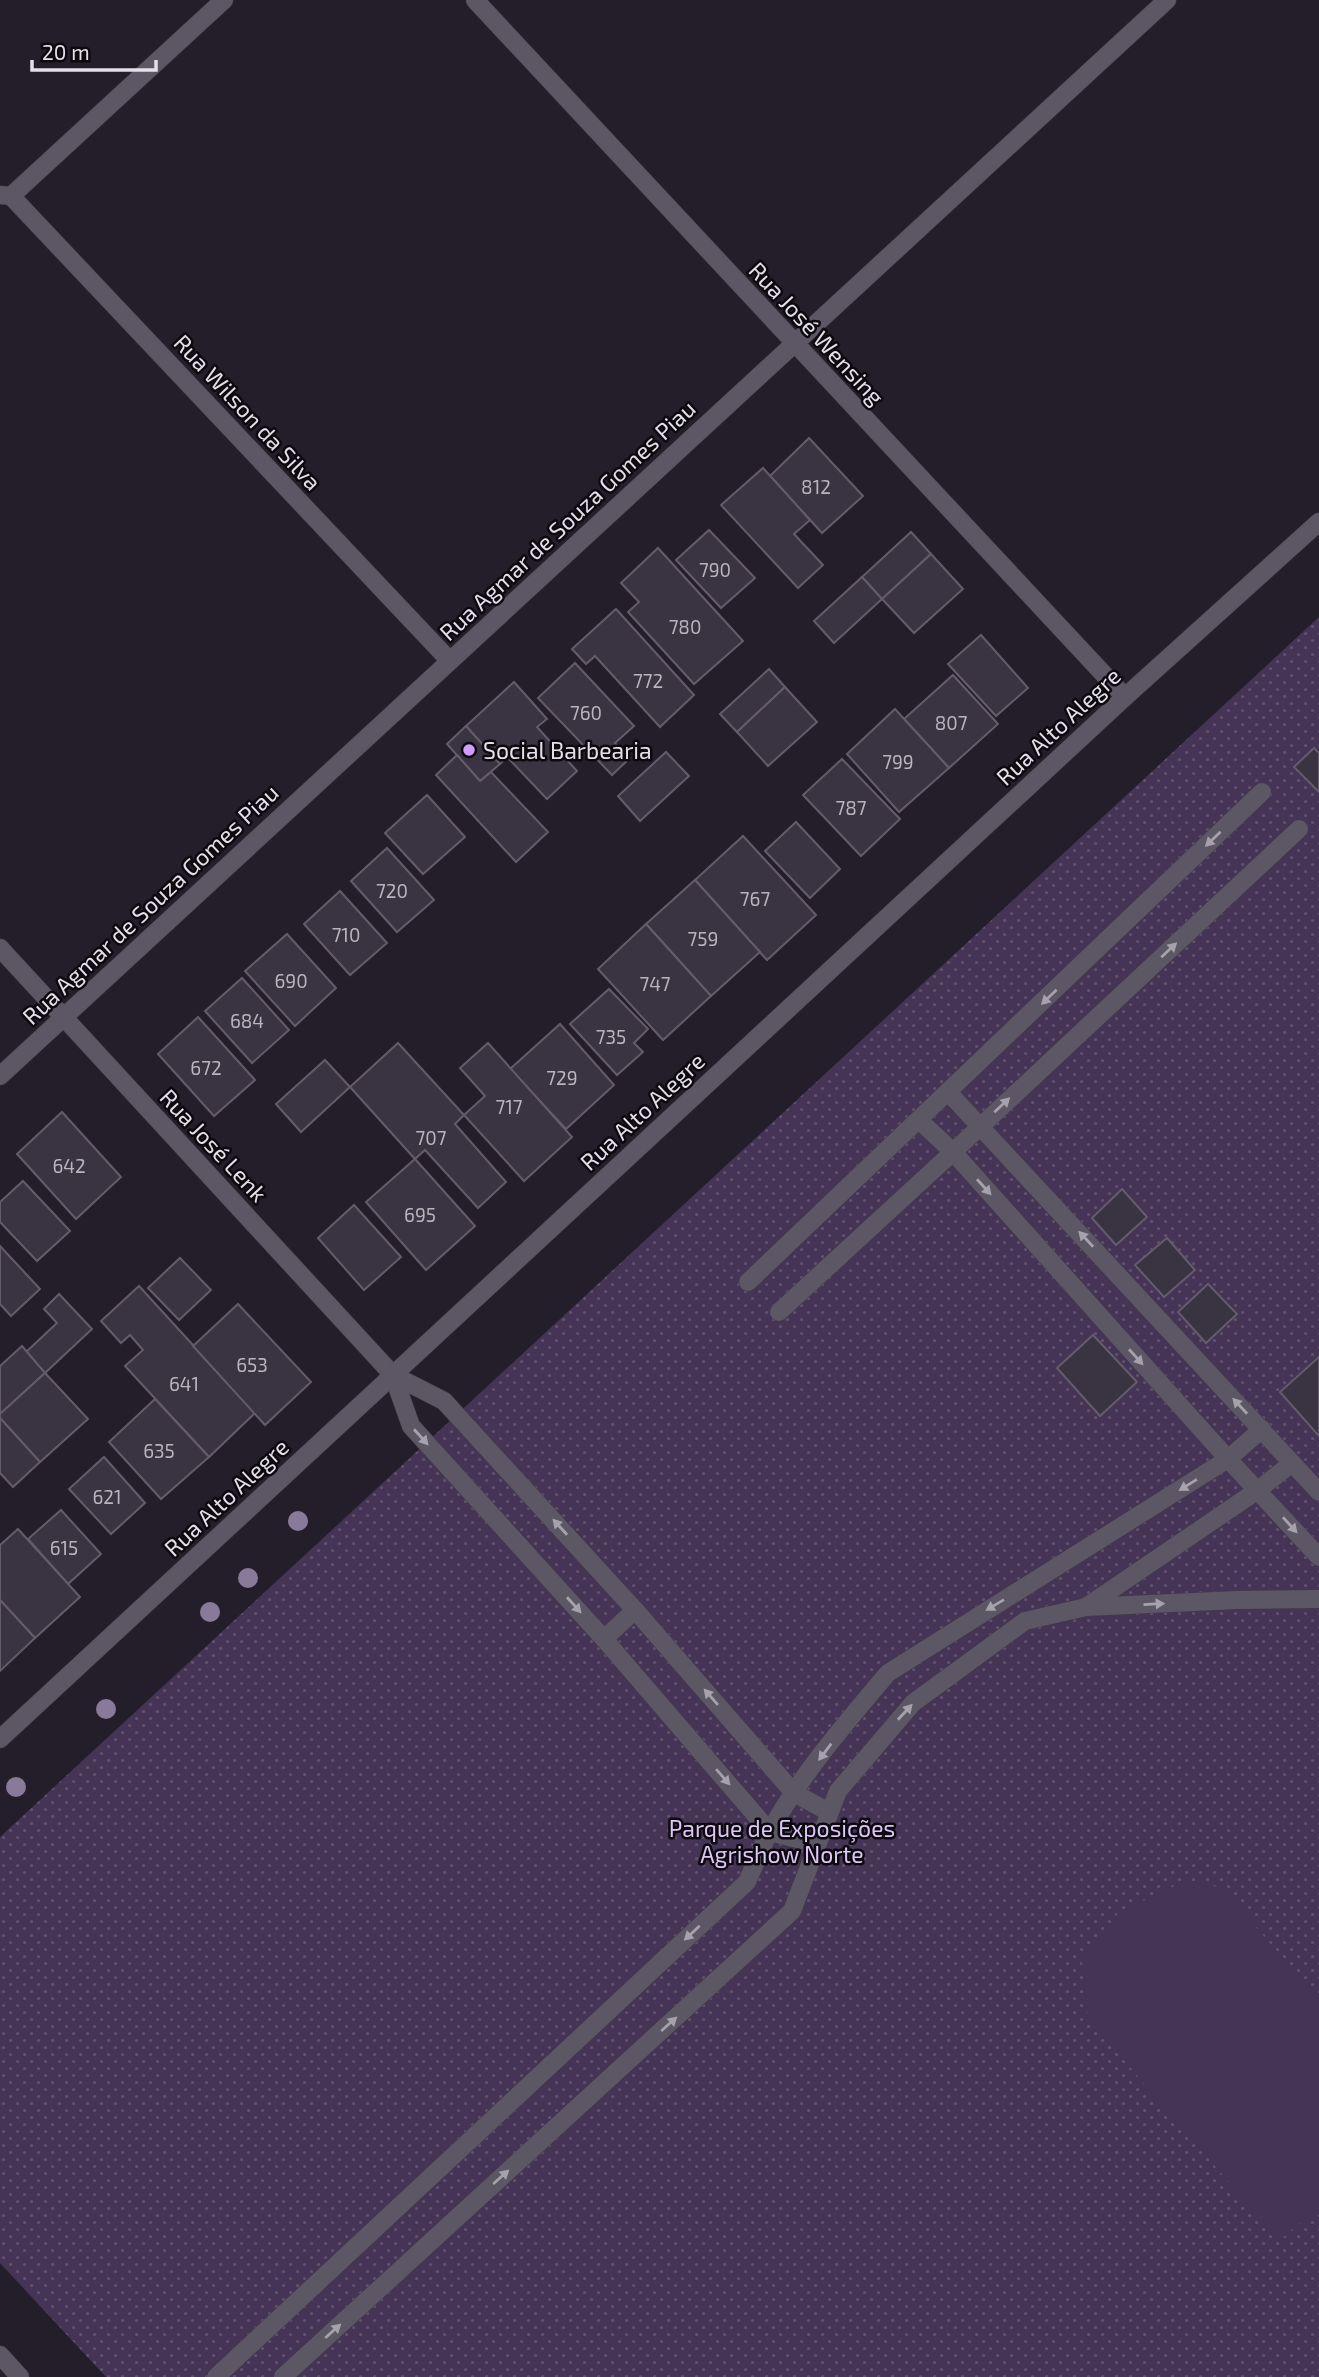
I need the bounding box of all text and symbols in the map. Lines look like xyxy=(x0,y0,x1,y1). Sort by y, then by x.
scale bar xyxy=(32,28,156,72)
text: 20 m xyxy=(42,39,90,64)
street label: Rua José Wensing xyxy=(744,256,890,410)
street label: Rua Wilson da Silva xyxy=(169,328,327,496)
street label: Rua Agmar de Souza Gomes Piau xyxy=(433,394,701,646)
house number: 812 xyxy=(801,475,831,498)
house number: 790 xyxy=(699,558,731,581)
house number: 780 xyxy=(669,615,701,638)
street label: Rua Alto Alegre xyxy=(990,661,1126,791)
house number: 772 xyxy=(633,669,663,692)
house number: 760 xyxy=(570,701,602,724)
house number: 807 xyxy=(935,711,968,734)
place label: Social Barbearia xyxy=(483,736,652,764)
marker: Social Barbearia xyxy=(461,742,477,758)
house number: 799 xyxy=(882,750,914,773)
street label: Rua Agmar de Souza Gomes Piau xyxy=(16,778,284,1030)
house number: 787 xyxy=(836,796,867,819)
one-way arrow xyxy=(1205,831,1222,847)
house number: 720 xyxy=(376,879,408,902)
house number: 767 xyxy=(740,887,770,910)
house number: 710 xyxy=(332,923,360,946)
house number: 759 xyxy=(688,927,718,950)
one-way arrow xyxy=(1160,942,1178,958)
house number: 690 xyxy=(274,969,308,992)
house number: 747 xyxy=(639,972,671,995)
one-way arrow xyxy=(1041,988,1058,1004)
house number: 684 xyxy=(230,1009,264,1032)
house number: 735 xyxy=(596,1025,626,1048)
street label: Rua Alto Alegre xyxy=(574,1046,710,1176)
house number: 672 xyxy=(190,1056,222,1079)
house number: 729 xyxy=(546,1066,578,1089)
street label: Rua José Lenk xyxy=(155,1083,273,1207)
house number: 717 xyxy=(495,1095,523,1118)
one-way arrow xyxy=(993,1097,1011,1113)
house number: 707 xyxy=(416,1126,447,1149)
house number: 642 xyxy=(52,1154,86,1177)
one-way arrow xyxy=(976,1178,992,1195)
house number: 695 xyxy=(404,1203,436,1226)
one-way arrow xyxy=(1078,1231,1094,1248)
one-way arrow xyxy=(1128,1348,1144,1366)
house number: 653 xyxy=(236,1353,268,1376)
house number: 641 xyxy=(169,1372,199,1395)
one-way arrow xyxy=(1232,1397,1248,1415)
one-way arrow xyxy=(413,1428,429,1446)
street label: Rua Alto Alegre xyxy=(158,1432,294,1562)
house number: 635 xyxy=(143,1439,175,1462)
one-way arrow xyxy=(1178,1478,1197,1491)
house number: 621 xyxy=(92,1485,122,1508)
one-way arrow xyxy=(1281,1516,1297,1533)
one-way arrow xyxy=(552,1519,568,1536)
house number: 615 xyxy=(50,1536,78,1559)
one-way arrow xyxy=(565,1596,581,1613)
one-way arrow xyxy=(1144,1598,1166,1609)
one-way arrow xyxy=(985,1599,1004,1612)
one-way arrow xyxy=(703,1688,719,1706)
one-way arrow xyxy=(897,1703,913,1721)
one-way arrow xyxy=(818,1743,832,1761)
one-way arrow xyxy=(715,1768,731,1786)
park label: Parque de Exposições Agrishow Norte xyxy=(669,1814,895,1868)
one-way arrow xyxy=(684,1925,701,1941)
one-way arrow xyxy=(660,2016,677,2032)
one-way arrow xyxy=(492,2170,509,2186)
one-way arrow xyxy=(324,2323,342,2339)

